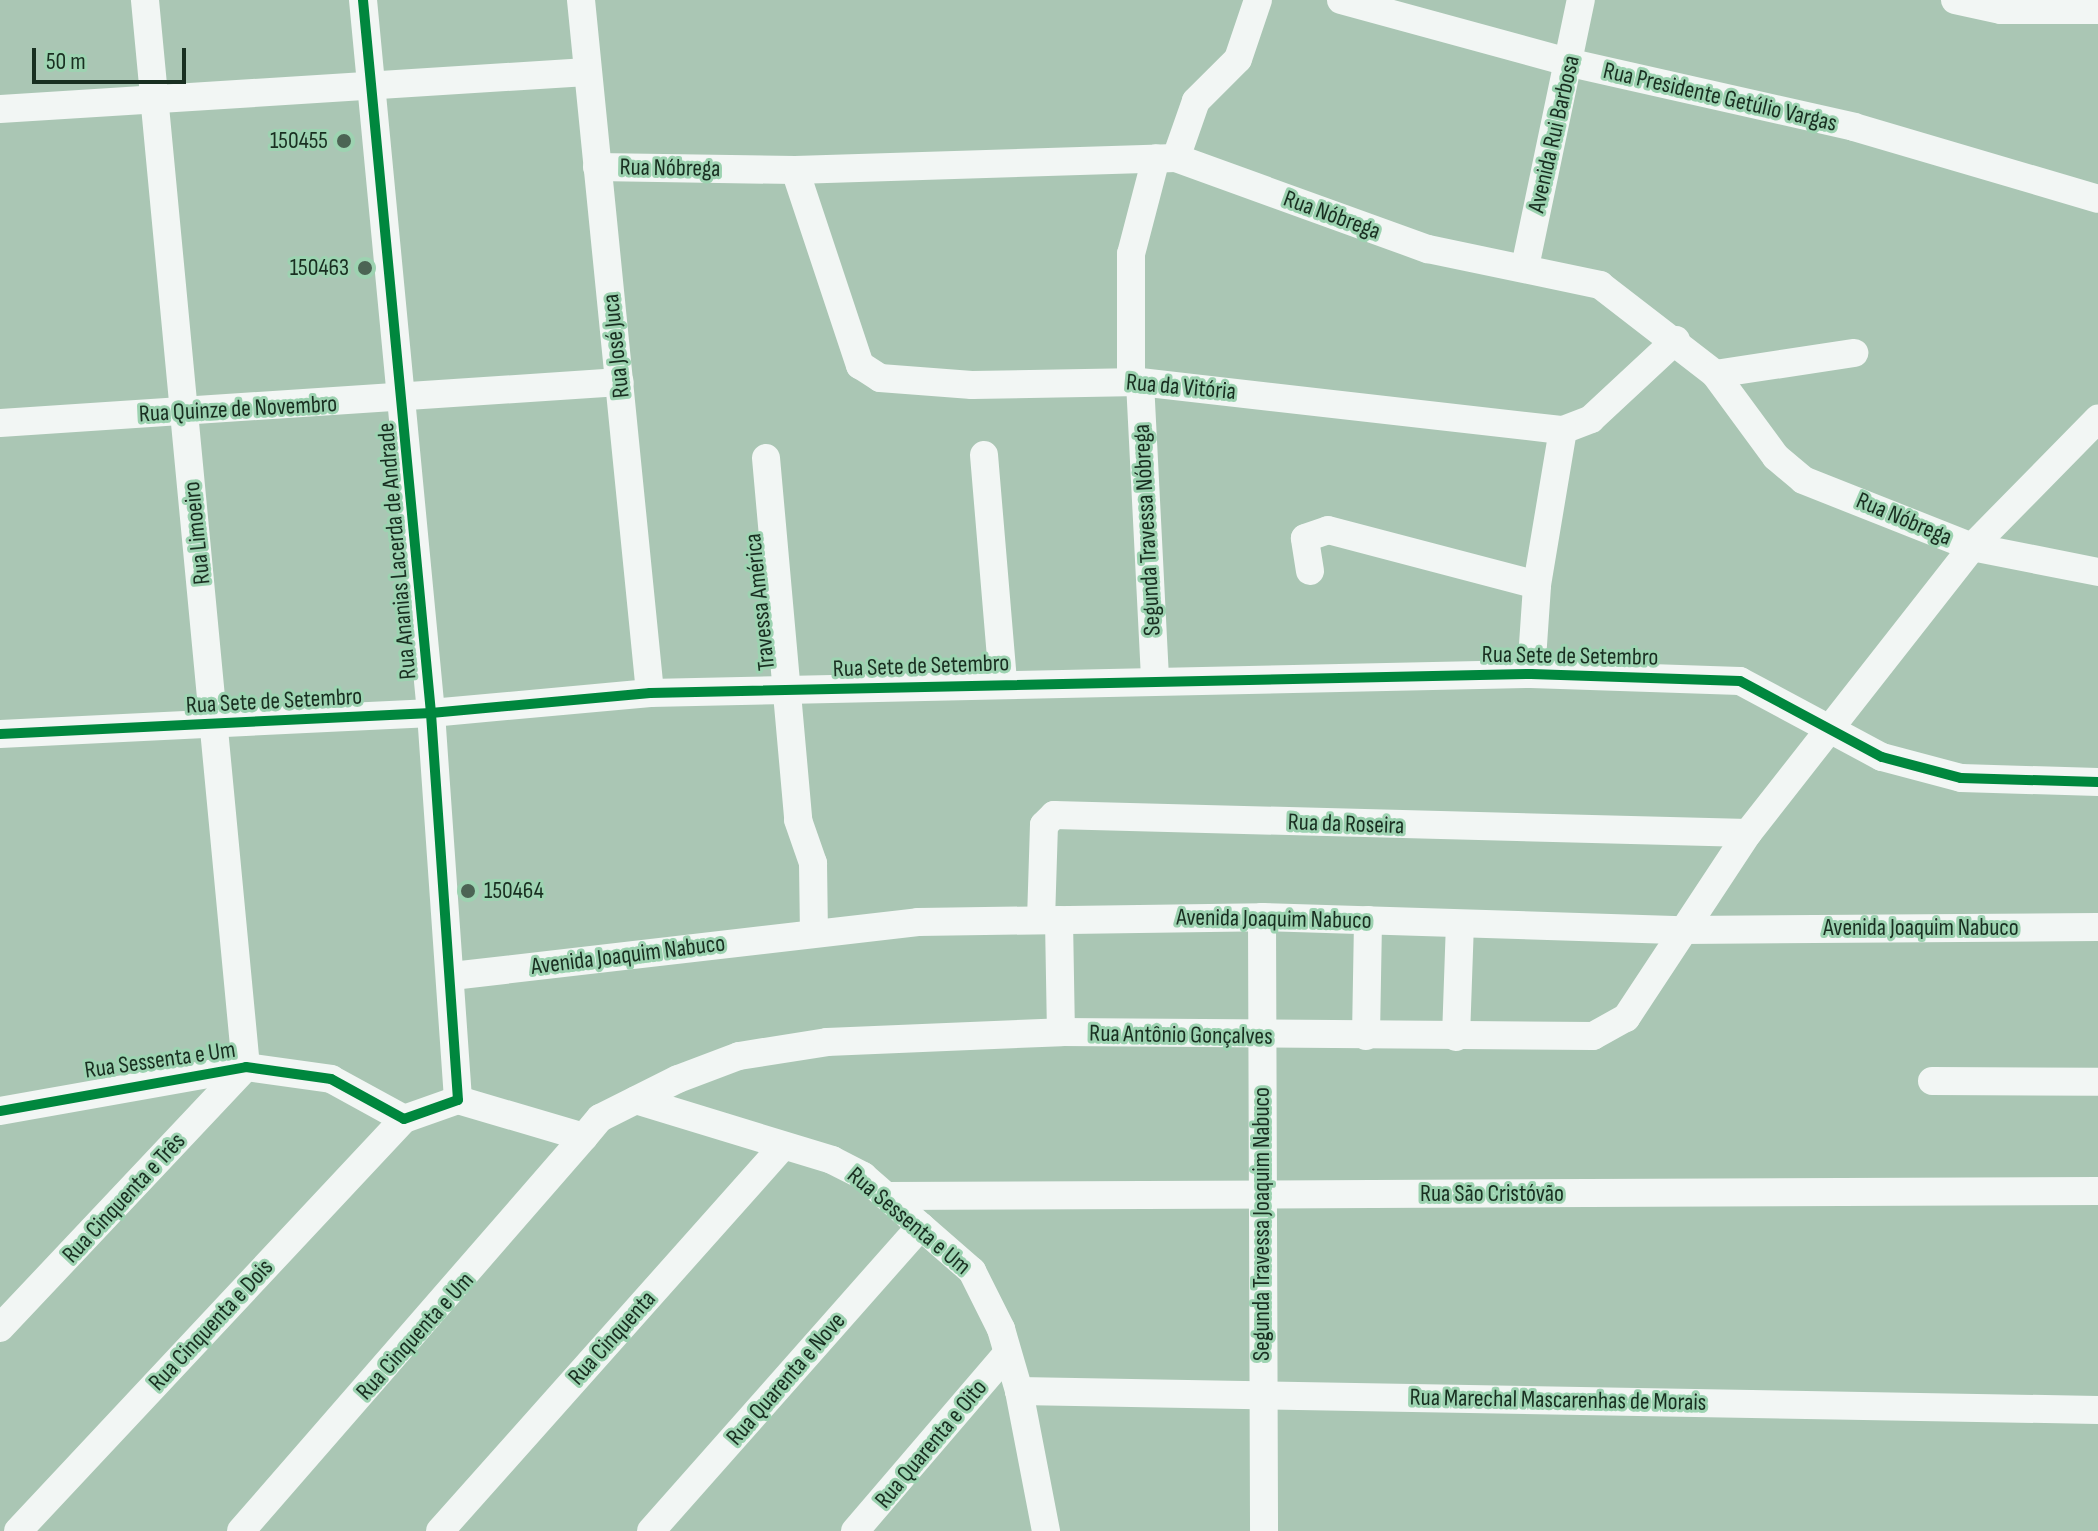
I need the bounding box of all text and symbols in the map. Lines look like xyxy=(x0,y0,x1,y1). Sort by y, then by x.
scale bar xyxy=(36,32,190,82)
text: 50 m xyxy=(46,47,86,76)
street label: Avenida Rui Barbosa xyxy=(1522,53,1586,215)
street label: Rua Presidente Getúlio Vargas xyxy=(1600,56,1840,138)
place label: 150455 xyxy=(270,127,328,155)
marker: 150455 xyxy=(335,132,353,150)
street label: Rua Nóbrega xyxy=(619,153,721,183)
street label: Rua Nóbrega xyxy=(1280,184,1384,246)
place label: 150463 xyxy=(290,254,349,282)
marker: 150463 xyxy=(356,259,374,277)
street label: Rua José Juca xyxy=(596,292,636,400)
street label: Rua da Vitória xyxy=(1125,368,1237,406)
street label: Rua Quinze de Novembro xyxy=(138,389,338,429)
street label: Rua Ananias Lacerda de Andrade xyxy=(371,421,423,681)
street label: Segunda Travessa Nóbrega xyxy=(1127,423,1167,637)
street label: Rua Limoeiro xyxy=(177,480,217,586)
street label: Rua Nóbrega xyxy=(1852,486,1956,552)
street label: Travessa América xyxy=(738,532,782,672)
street label: Rua Sete de Setembro xyxy=(1481,640,1659,672)
street label: Rua Sete de Setembro xyxy=(832,649,1010,683)
street label: Rua Sete de Setembro xyxy=(185,682,363,720)
street label: Rua da Roseira xyxy=(1287,808,1405,840)
place label: 150464 xyxy=(484,877,544,905)
marker: 150464 xyxy=(459,882,477,900)
street label: Avenida Joaquim Nabuco xyxy=(1176,903,1372,935)
street label: Avenida Joaquim Nabuco xyxy=(1823,914,2019,942)
street label: Avenida Joaquim Nabuco xyxy=(529,929,727,981)
street label: Rua Antônio Gonçalves xyxy=(1089,1019,1273,1051)
street label: Rua Sessenta e Um xyxy=(83,1035,237,1085)
street label: Segunda Travessa Joaquim Nabuco xyxy=(1248,1087,1276,1361)
street label: Rua Cinquenta e Três xyxy=(56,1127,192,1269)
street label: Rua Sessenta e Um xyxy=(841,1161,977,1281)
street label: Rua São Cristóvão xyxy=(1420,1180,1564,1208)
street label: Rua Cinquenta e Dois xyxy=(143,1253,279,1397)
street label: Rua Cinquenta e Um xyxy=(350,1266,480,1406)
street label: Rua Cinquenta xyxy=(562,1285,662,1391)
street label: Rua Quarenta e Nove xyxy=(721,1307,851,1451)
street label: Rua Quarenta e Oito xyxy=(869,1374,993,1514)
street label: Rua Marechal Mascarenhas de Morais xyxy=(1409,1383,1707,1417)

